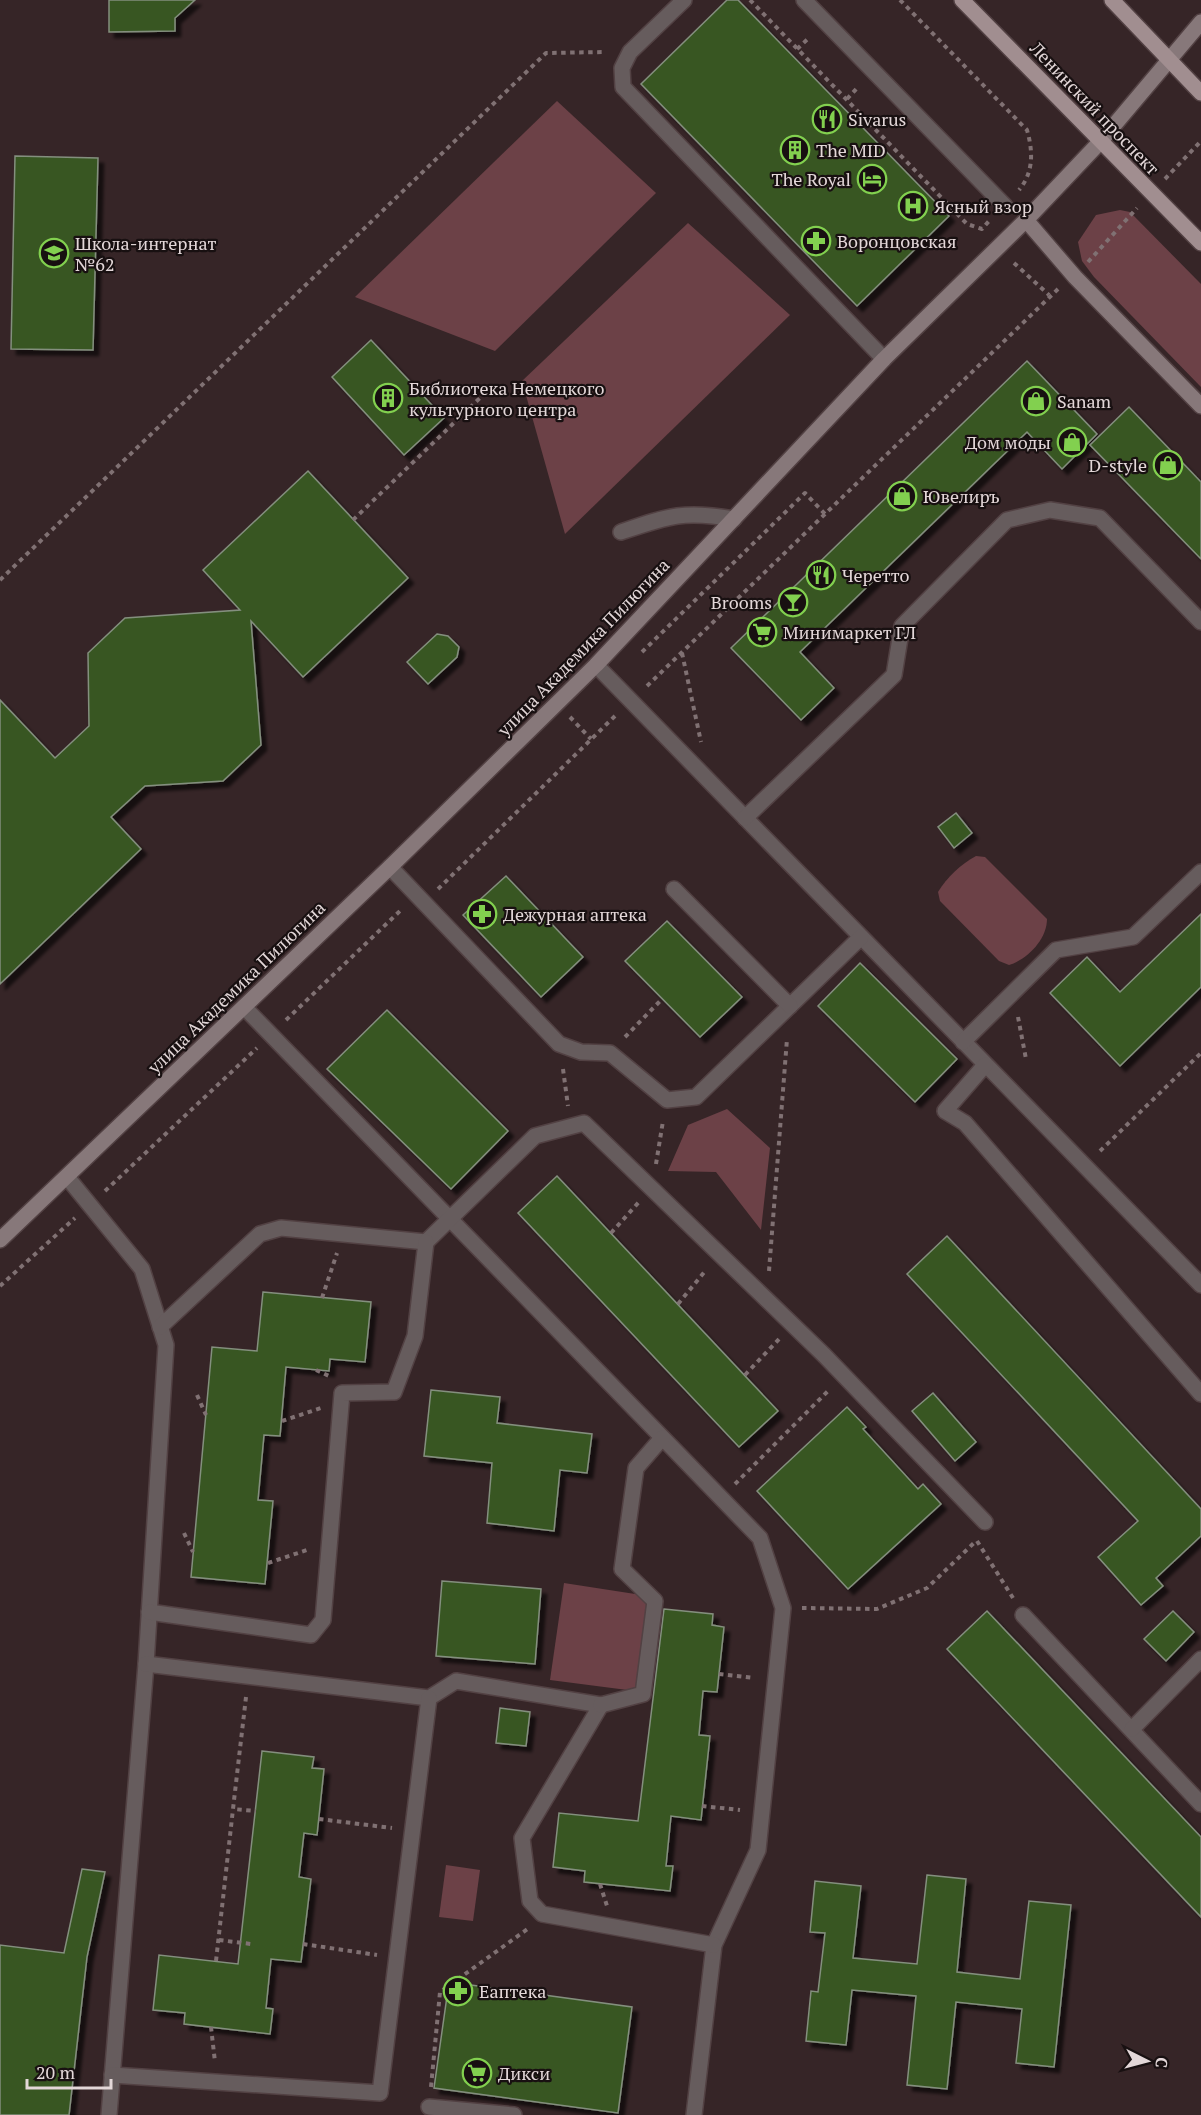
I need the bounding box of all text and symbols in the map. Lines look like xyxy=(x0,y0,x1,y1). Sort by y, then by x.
street label: Ленинский проспект xyxy=(1024,35,1165,180)
restaurant icon: Sivarus xyxy=(811,103,843,135)
place label: Sivarus xyxy=(848,107,906,131)
building icon: The MID xyxy=(779,134,811,166)
place label: The MID xyxy=(816,138,886,162)
hotel icon: The Royal xyxy=(856,163,888,195)
place label: The Royal xyxy=(772,167,851,191)
hospital icon: Ясный взор xyxy=(897,190,929,222)
place label: Ясный взор xyxy=(934,194,1032,218)
pharmacy icon: Воронцовская xyxy=(800,225,832,257)
place label: Воронцовская xyxy=(837,229,956,253)
place label: Школа-интернат №62 xyxy=(75,231,217,276)
school or university icon: Школа-интернат №62 xyxy=(38,237,70,269)
place label: Библиотека Немецкого культурного центра xyxy=(409,376,604,421)
building icon: Библиотека Немецкого культурного центра xyxy=(372,382,404,414)
shop icon: Sanam xyxy=(1020,385,1052,417)
place label: Sanam xyxy=(1057,389,1112,413)
shop icon: Дом моды xyxy=(1056,426,1088,458)
place label: Дом моды xyxy=(965,430,1051,454)
shop icon: D-style xyxy=(1152,449,1184,481)
place label: D-style xyxy=(1089,453,1147,477)
shop icon: Ювелиръ xyxy=(886,480,918,512)
place label: Ювелиръ xyxy=(923,484,1000,508)
street label: улица Академика Пилюгина xyxy=(491,553,674,742)
restaurant icon: Черетто xyxy=(805,559,837,591)
place label: Черетто xyxy=(842,563,910,587)
bar icon: Brooms xyxy=(777,586,809,618)
place label: Brooms xyxy=(711,590,772,614)
supermarket icon: Минимаркет ГЛ xyxy=(746,616,778,648)
place label: Минимаркет ГЛ xyxy=(783,620,916,644)
street label: улица Академика Пилюгина xyxy=(141,896,330,1079)
pharmacy icon: Дежурная аптека xyxy=(466,898,498,930)
place label: Дежурная аптека xyxy=(503,902,647,926)
pharmacy icon: Еаптека xyxy=(442,1975,474,2007)
place label: Еаптека xyxy=(479,1979,546,2003)
north arrow xyxy=(1117,2031,1177,2091)
scale bar xyxy=(27,2052,111,2090)
text: С xyxy=(1150,2056,1173,2069)
supermarket icon: Дикси xyxy=(461,2057,493,2089)
text: 20 m xyxy=(36,2060,76,2084)
place label: Дикси xyxy=(498,2061,550,2085)

